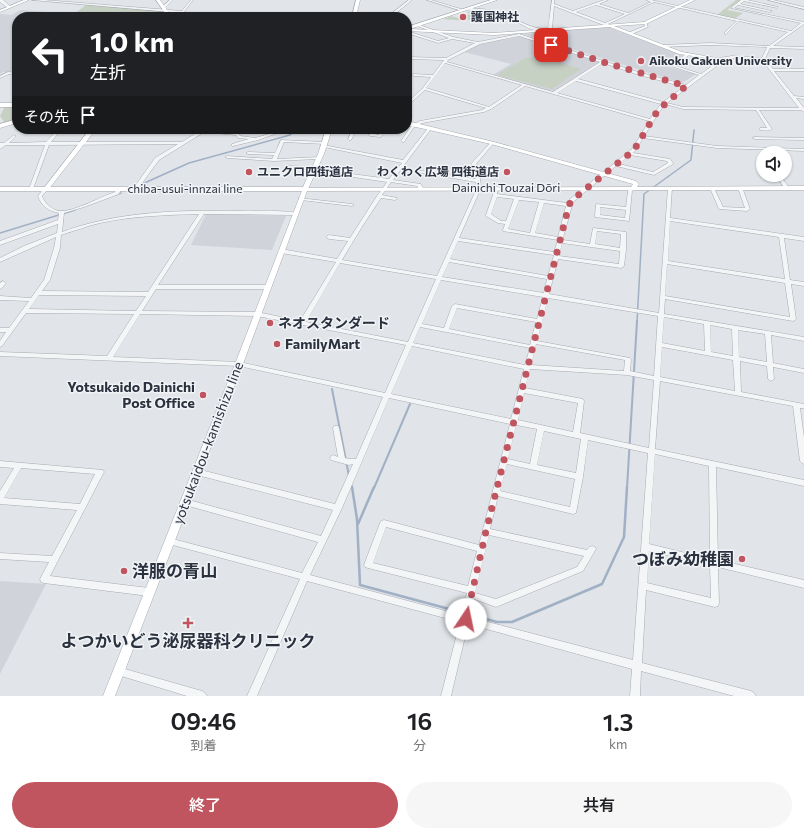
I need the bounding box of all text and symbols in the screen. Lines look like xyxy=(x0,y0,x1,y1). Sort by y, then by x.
place label: 護国神社 xyxy=(471,9,519,23)
marker: 護国神社 xyxy=(458,12,468,22)
text: 1.0 km xyxy=(90,24,174,58)
icon: left xyxy=(24,28,76,80)
pin xyxy=(534,28,568,62)
icon: arrive xyxy=(540,34,562,56)
place label: Aikoku Gakuen University xyxy=(649,53,792,67)
marker: Aikoku Gakuen University xyxy=(636,56,646,66)
text: 左折 xyxy=(90,61,126,83)
icon: arrive xyxy=(77,104,99,126)
text: その先 xyxy=(24,107,69,125)
map controls xyxy=(756,146,792,182)
button: sound xyxy=(756,146,792,182)
place label: ユニクロ四街道店 xyxy=(257,164,353,178)
place label: わくわく広場 四街道店 xyxy=(377,164,499,178)
marker: ユニクロ四街道店 xyxy=(244,167,254,177)
marker: わくわく広場 四街道店 xyxy=(502,167,512,177)
street label: Dainichi Touzai Dōri xyxy=(452,180,560,194)
street label: chiba-usui-innzai line xyxy=(127,181,243,195)
place label: ネオスタンダード xyxy=(278,314,390,331)
marker: ネオスタンダード xyxy=(265,318,275,328)
place label: FamilyMart xyxy=(285,335,360,352)
marker: FamilyMart xyxy=(272,339,282,349)
street label: yotsukaidou-kamishizu line xyxy=(169,359,246,526)
place label: Yotsukaido Dainichi Post Office xyxy=(67,378,195,411)
marker: Yotsukaido Dainichi Post Office xyxy=(198,390,208,400)
place label: つぼみ幼稚園 xyxy=(632,548,734,569)
marker: つぼみ幼稚園 xyxy=(737,554,747,564)
place label: 洋服の青山 xyxy=(132,560,217,581)
marker: 洋服の青山 xyxy=(119,566,129,576)
position arrow xyxy=(445,598,487,640)
marker: よつかいどう泌尿器科クリニック xyxy=(182,617,194,629)
place label: よつかいどう泌尿器科クリニック xyxy=(61,630,316,651)
text: 09:46 xyxy=(170,706,237,735)
text: 16 xyxy=(407,706,432,735)
text: 1.3 xyxy=(603,707,634,736)
text: km xyxy=(609,736,627,752)
text: 到着 xyxy=(190,737,216,753)
text: 分 xyxy=(413,737,426,753)
button: 終了 xyxy=(12,782,398,828)
button: 共有 xyxy=(406,782,792,828)

